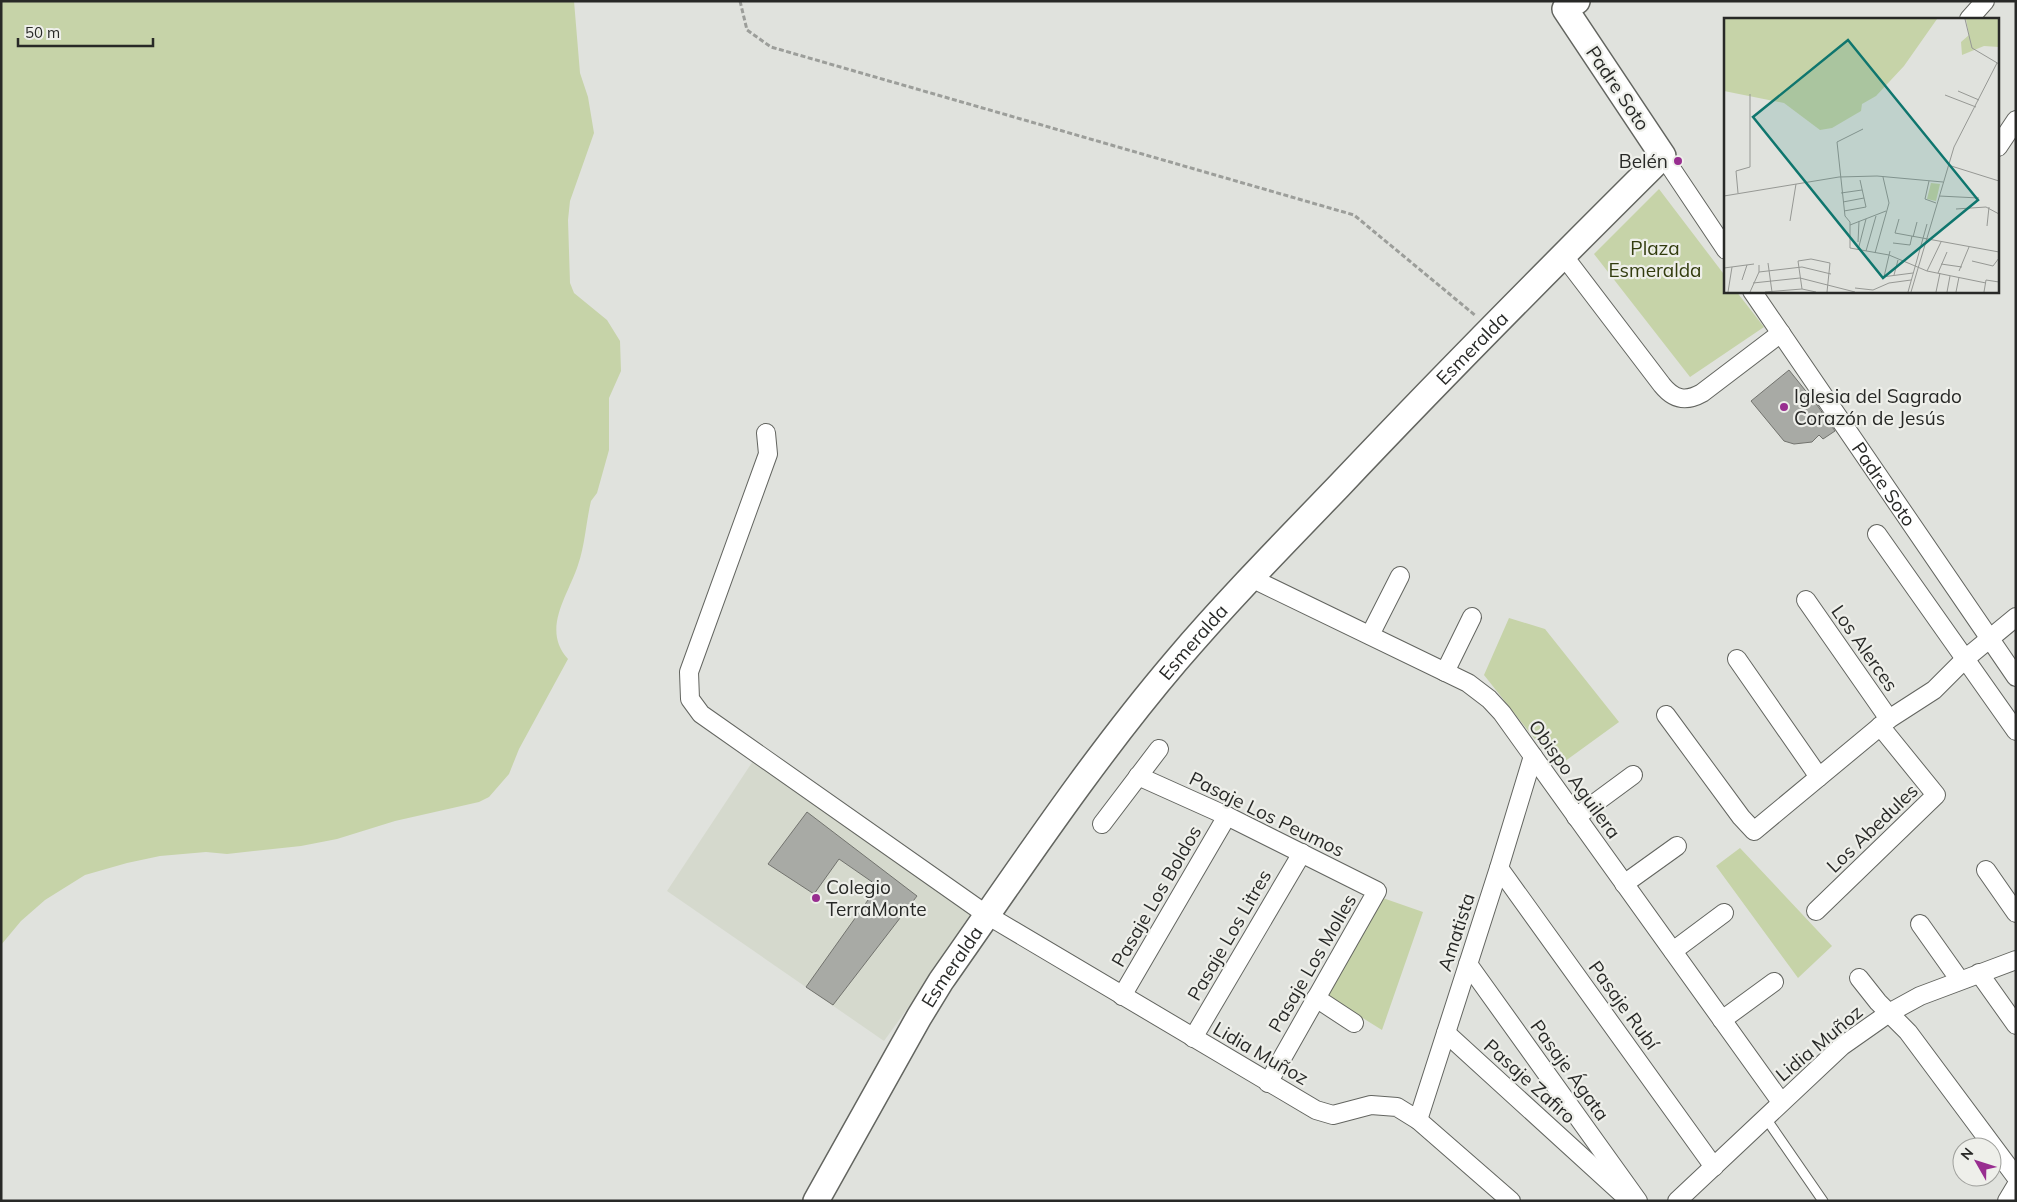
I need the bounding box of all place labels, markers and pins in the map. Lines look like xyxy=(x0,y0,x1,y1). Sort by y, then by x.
place label: Belén xyxy=(1619,149,1668,173)
marker: Belén xyxy=(1672,155,1684,167)
place label: Iglesia del Sagrado Corazón de Jesús xyxy=(1794,384,1962,430)
marker: Iglesia del Sagrado Corazón de Jesús xyxy=(1778,401,1790,413)
place label: Colegio TerraMonte xyxy=(826,875,927,921)
marker: Colegio TerraMonte xyxy=(810,892,822,904)

